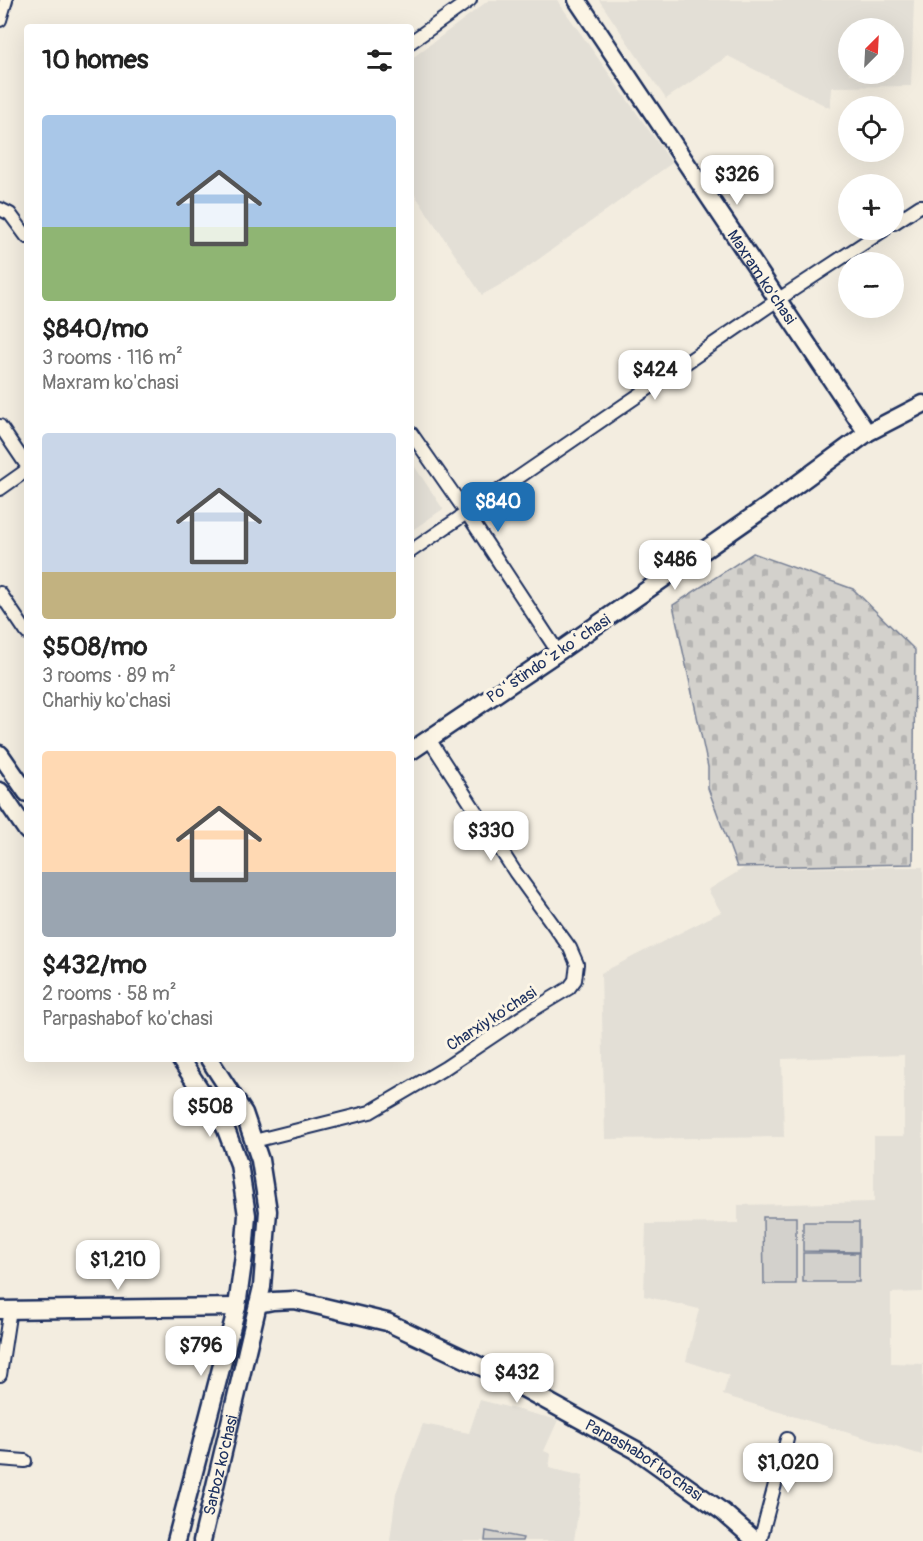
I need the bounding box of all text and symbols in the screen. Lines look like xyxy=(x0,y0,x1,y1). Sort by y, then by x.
north arrow xyxy=(838,18,904,84)
map controls xyxy=(838,18,904,318)
text: 10 homes xyxy=(42,44,148,76)
icon: filters xyxy=(363,44,396,77)
button: locate xyxy=(838,96,904,162)
icon: home xyxy=(165,154,273,262)
pin: $326 xyxy=(701,155,773,206)
text: $326 xyxy=(715,162,759,187)
button: + xyxy=(838,174,904,240)
street label: Maxram ko'chasi xyxy=(723,226,800,328)
button: − xyxy=(838,252,904,318)
text: $840/mo xyxy=(42,313,148,345)
text: 3 rooms · 116 m² xyxy=(42,345,183,370)
pin: $424 xyxy=(619,350,691,401)
text: $424 xyxy=(632,357,678,382)
text: Maxram ko'chasi xyxy=(42,370,179,395)
icon: home xyxy=(165,472,273,580)
pin: $840 xyxy=(462,482,534,533)
text: $840 xyxy=(475,489,521,514)
pin: $486 xyxy=(639,540,711,591)
text: $486 xyxy=(653,547,697,572)
street label: Poʻstindoʻz koʻchasi xyxy=(483,610,614,708)
text: $508/mo xyxy=(42,631,147,663)
text: 3 rooms · 89 m² xyxy=(42,663,176,688)
text: Charhiy ko'chasi xyxy=(42,688,171,713)
icon: home xyxy=(165,790,273,898)
pin: $330 xyxy=(455,811,527,862)
text: $330 xyxy=(468,818,514,843)
text: $432/mo xyxy=(42,949,147,981)
text: 2 rooms · 58 m² xyxy=(42,981,177,1006)
street label: Charxiy ko'chasi xyxy=(443,982,540,1055)
text: Parpashabof ko'chasi xyxy=(42,1006,212,1031)
pin: $508 xyxy=(174,1087,246,1138)
text: $508 xyxy=(187,1094,233,1119)
pin: $1,210 xyxy=(69,1240,167,1291)
text: $1,210 xyxy=(90,1247,146,1272)
pin: $796 xyxy=(165,1326,237,1377)
text: $796 xyxy=(179,1333,223,1358)
pin: $432 xyxy=(481,1353,553,1404)
text: $432 xyxy=(495,1360,539,1385)
street label: Sarboz ko'chasi xyxy=(199,1413,242,1517)
street label: Parpashabof ko'chasi xyxy=(581,1415,707,1506)
pin: $1,020 xyxy=(739,1443,837,1494)
text: $1,020 xyxy=(757,1450,819,1475)

